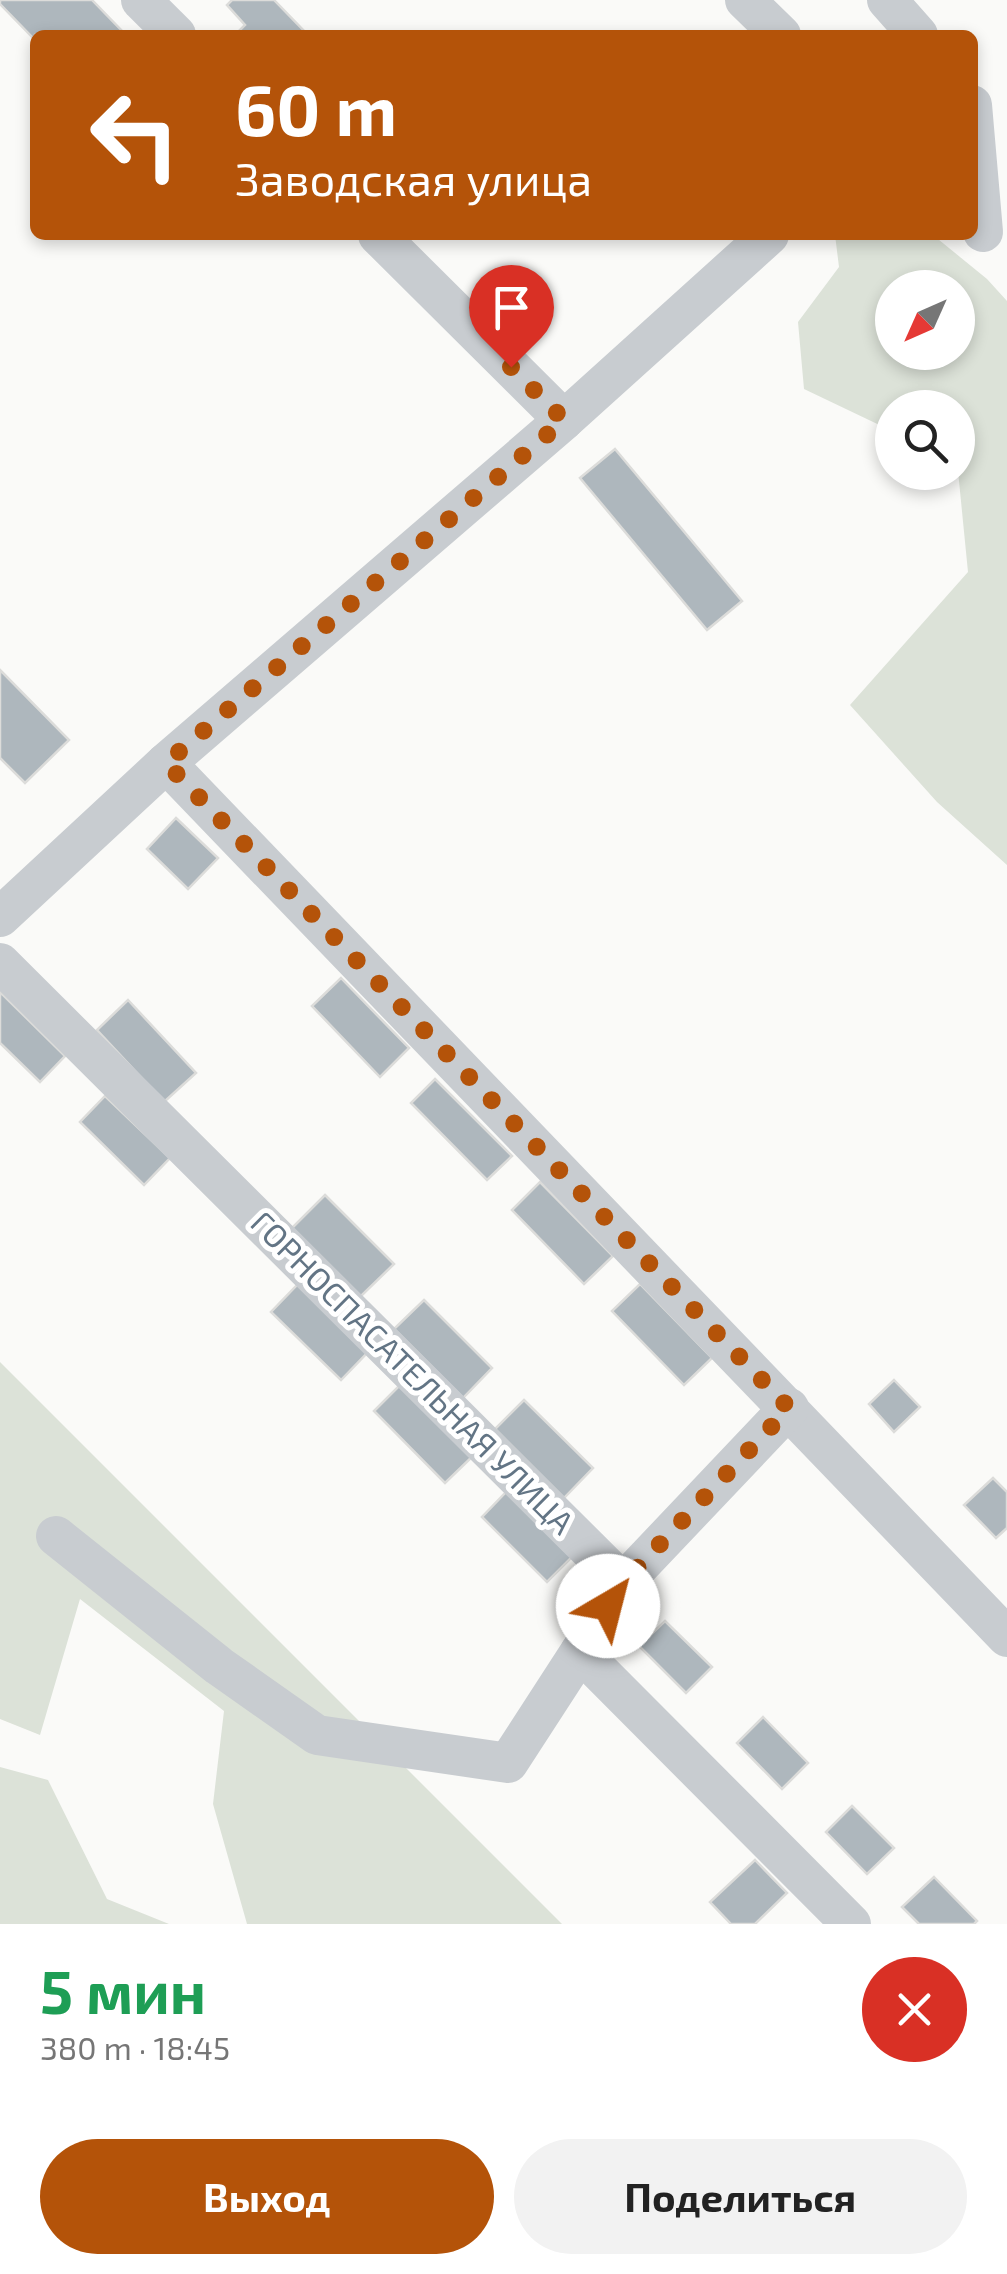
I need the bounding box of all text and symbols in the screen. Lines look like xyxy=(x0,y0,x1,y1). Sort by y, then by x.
text: 60 m xyxy=(235,66,397,150)
icon: left xyxy=(70,70,200,200)
text: Заводская улица xyxy=(235,151,592,205)
pin xyxy=(469,265,554,368)
north arrow xyxy=(875,270,975,370)
map controls xyxy=(875,270,975,490)
icon: arrive xyxy=(484,280,539,335)
button: search xyxy=(875,390,975,490)
street label: ГОРНОСПАСАТЕЛЬНАЯ УЛИЦА xyxy=(244,1202,583,1541)
position arrow xyxy=(556,1554,660,1658)
text: 5 мин xyxy=(40,1954,206,2026)
button: close xyxy=(862,1957,967,2062)
text: 380 m · 18:45 xyxy=(40,2028,230,2066)
button: Выход xyxy=(40,2139,494,2254)
button: Поделиться xyxy=(514,2139,967,2254)

